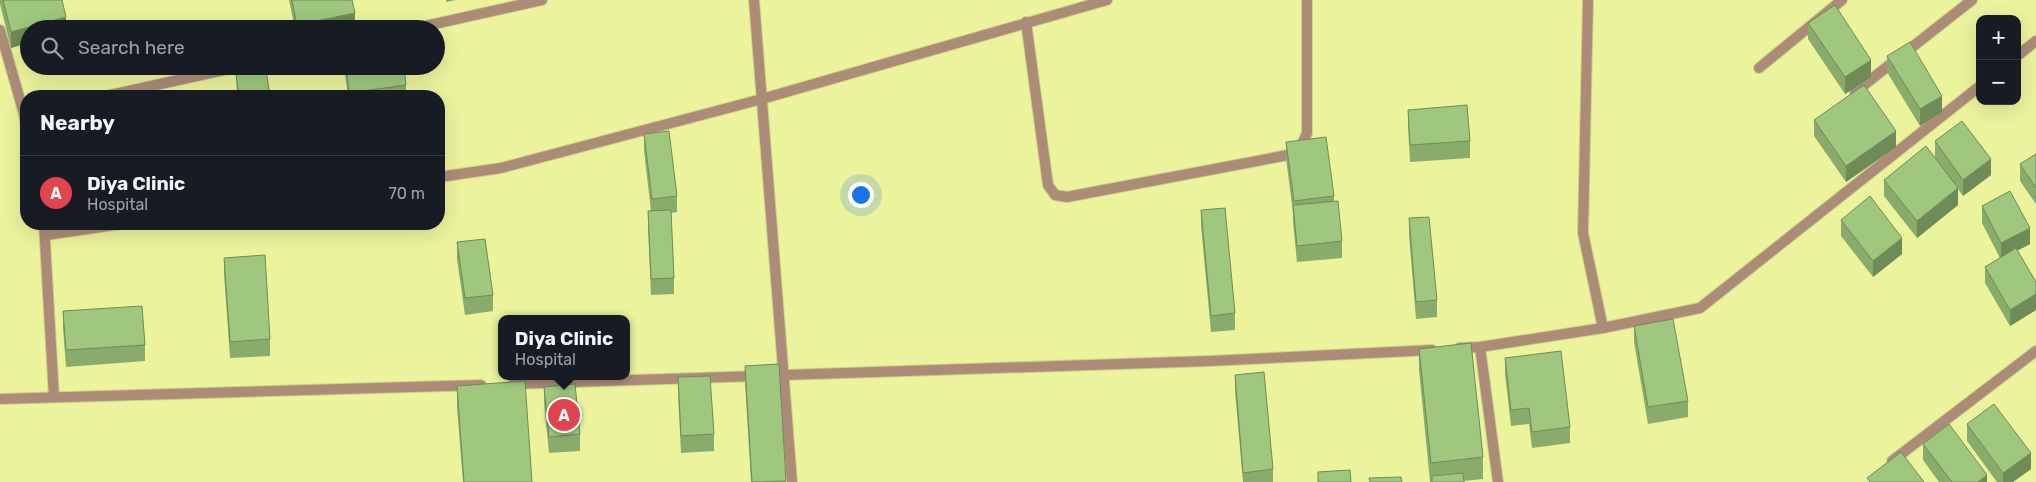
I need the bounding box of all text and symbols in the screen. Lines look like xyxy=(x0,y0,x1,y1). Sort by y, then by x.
map controls xyxy=(1976,15,2021,105)
button: + xyxy=(1976,15,2021,60)
search box xyxy=(20,20,445,75)
icon: search xyxy=(38,34,66,62)
text: Search here xyxy=(78,36,185,59)
button: − xyxy=(1976,60,2021,105)
text: Nearby xyxy=(40,110,115,135)
text: Diya Clinic xyxy=(87,172,185,195)
your location xyxy=(848,182,874,208)
text: A xyxy=(50,184,62,203)
text: 70 m xyxy=(388,184,425,203)
text: Hospital xyxy=(87,195,148,214)
popup xyxy=(498,315,630,380)
text: Diya Clinic xyxy=(515,327,613,350)
text: Hospital xyxy=(515,350,576,369)
pin: A xyxy=(548,396,580,434)

